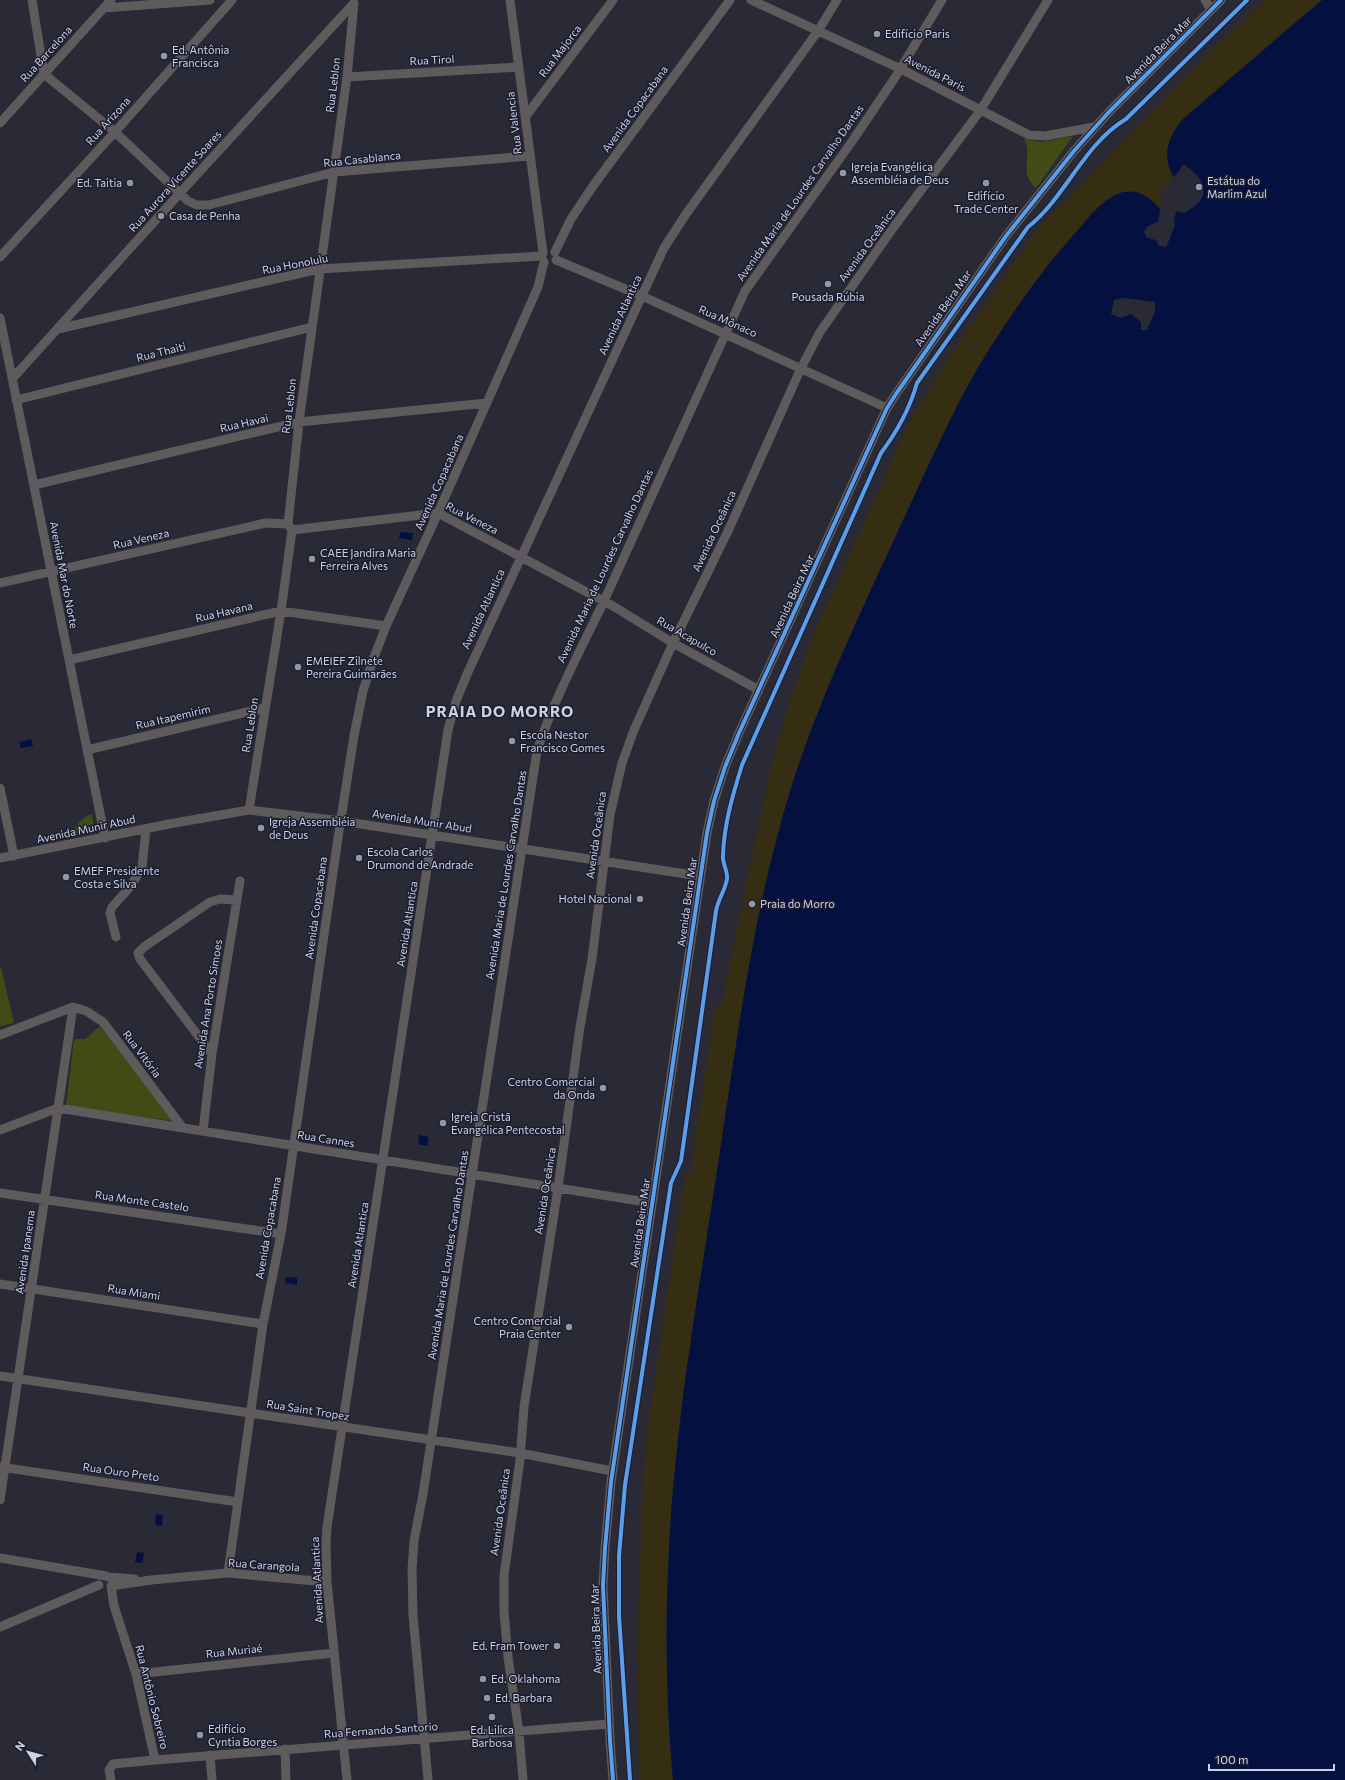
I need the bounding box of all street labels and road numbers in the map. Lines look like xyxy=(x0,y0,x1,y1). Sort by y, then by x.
street label: Avenida Beira Mar xyxy=(1121,13,1195,86)
street label: Rua Majorca xyxy=(536,22,584,79)
street label: Rua Barcelona xyxy=(17,23,74,84)
street label: Rua Tirol xyxy=(409,52,455,67)
street label: Avenida Paris xyxy=(903,52,968,93)
street label: Rua Leblon xyxy=(323,57,342,113)
street label: Avenida Copacabana xyxy=(599,63,670,154)
street label: Rua Valencia xyxy=(503,91,524,155)
street label: Rua Arizona xyxy=(83,94,133,147)
street label: Avenida Maria de Lourdes Carvalho Dantas xyxy=(733,102,866,283)
street label: Rua Aurora Vicente Soares xyxy=(126,127,224,234)
street label: Rua Casablanca xyxy=(323,148,401,169)
street label: Avenida Oceânica xyxy=(835,205,898,284)
street label: Rua Honolulu xyxy=(261,251,329,276)
street label: Avenida Beira Mar xyxy=(911,267,974,348)
street label: Avenida Atlantica xyxy=(595,273,644,357)
street label: Rua Mônaco xyxy=(697,302,760,339)
street label: Rua Thaiti xyxy=(135,339,187,364)
street label: Rua Leblon xyxy=(279,378,298,434)
street label: Rua Havai xyxy=(218,411,270,434)
street label: Avenida Copacabana xyxy=(412,432,466,532)
street label: Avenida Maria de Lourdes Carvalho Dantas xyxy=(554,467,655,665)
street label: Avenida Oceânica xyxy=(689,488,738,573)
street label: Rua Veneza xyxy=(444,499,501,536)
street label: Avenida Mar do Norte xyxy=(48,520,81,630)
street label: Rua Veneza xyxy=(112,526,170,551)
street label: Avenida Beira Mar xyxy=(767,552,817,639)
street label: Avenida Atlantica xyxy=(458,567,507,651)
street label: Rua Havana xyxy=(194,599,254,624)
street label: Rua Acapulco xyxy=(655,613,720,658)
street label: Rua Leblon xyxy=(239,696,260,753)
street label: Rua Itapemirim xyxy=(134,702,211,731)
street label: Avenida Maria de Lourdes Carvalho Dantas xyxy=(483,769,529,981)
street label: Avenida Oceânica xyxy=(583,790,608,879)
street label: Avenida Munir Abud xyxy=(371,806,473,835)
street label: Avenida Munir Abud xyxy=(35,812,136,845)
street label: Avenida Copacabana xyxy=(302,856,329,960)
street label: Avenida Beira Mar xyxy=(674,856,699,948)
street label: Avenida Atlantica xyxy=(393,880,420,968)
street label: Avenida Ana Porto Simoes xyxy=(191,938,224,1069)
street label: Rua Vitória xyxy=(120,1028,164,1080)
street label: Rua Cannes xyxy=(296,1128,356,1149)
street label: Avenida Oceânica xyxy=(531,1146,558,1235)
street label: Avenida Maria de Lourdes Carvalho Dantas xyxy=(425,1149,471,1361)
street label: Avenida Copacabana xyxy=(252,1176,283,1280)
street label: Avenida Beira Mar xyxy=(627,1177,652,1269)
street label: Rua Monte Castelo xyxy=(94,1187,190,1214)
street label: Avenida Atlantica xyxy=(344,1201,371,1289)
street label: Avenida Ipanema xyxy=(12,1209,37,1295)
street label: Rua Miami xyxy=(107,1281,161,1302)
street label: Rua Saint Tropez xyxy=(266,1397,351,1423)
street label: Rua Ouro Preto xyxy=(82,1460,161,1483)
street label: Avenida Oceânica xyxy=(487,1467,512,1556)
street label: Avenida Atlantica xyxy=(308,1536,325,1624)
street label: Rua Carangola xyxy=(228,1556,300,1573)
street label: Avenida Beira Mar xyxy=(587,1583,604,1674)
street label: Rua Muriaé xyxy=(205,1641,263,1660)
street label: Rua Antônio Sobreiro xyxy=(133,1643,172,1751)
street label: Rua Fernando Santorio xyxy=(324,1719,439,1740)

